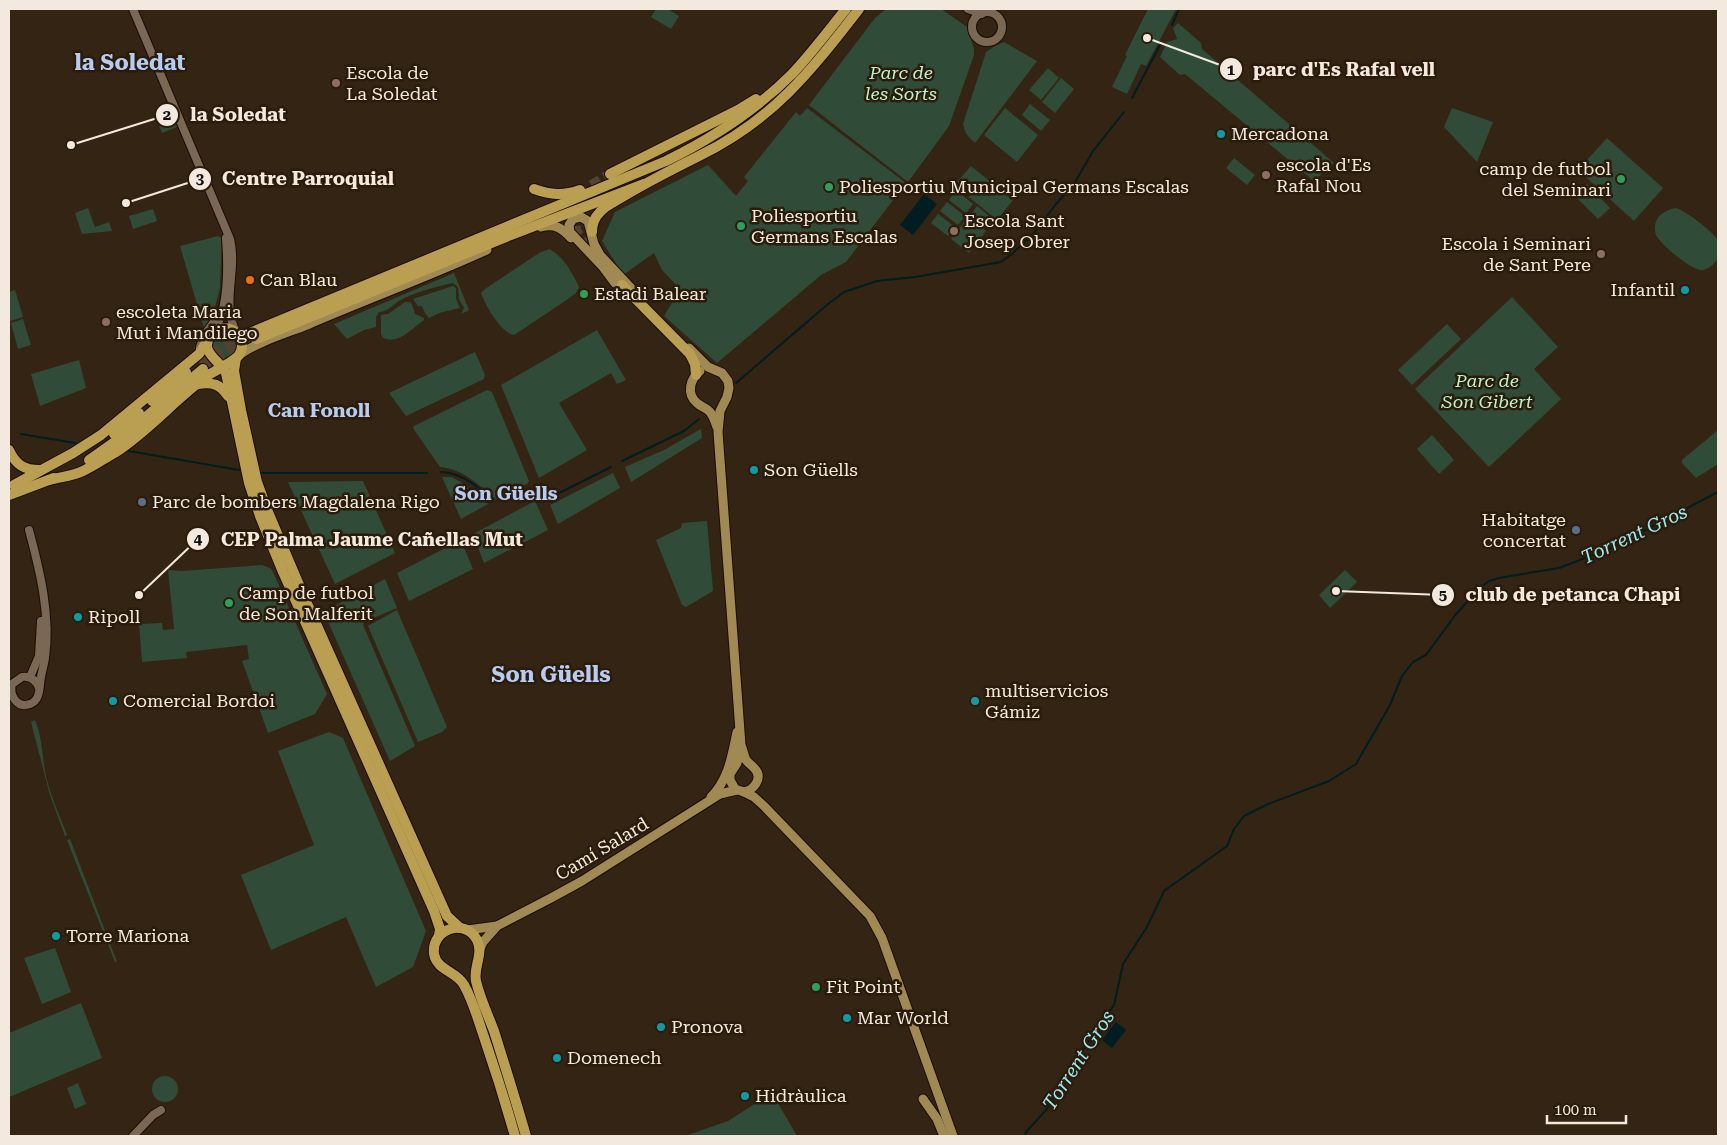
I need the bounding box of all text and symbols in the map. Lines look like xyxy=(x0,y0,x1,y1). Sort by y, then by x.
district label: la Soledat xyxy=(75,50,185,75)
callout: parc d'Es Rafal vell xyxy=(1218,52,1445,86)
text: parc d'Es Rafal vell xyxy=(1253,58,1435,81)
text: 1 xyxy=(1227,61,1236,79)
place label: Escola de La Soledat xyxy=(346,62,438,104)
park label: Parc de les Sorts xyxy=(865,62,937,104)
marker: Escola de La Soledat xyxy=(330,77,342,89)
callout: la Soledat xyxy=(155,98,296,132)
text: la Soledat xyxy=(190,103,286,126)
text: 2 xyxy=(163,106,171,124)
place label: Mercadona xyxy=(1231,123,1329,144)
marker: Mercadona xyxy=(1215,128,1227,140)
place label: escola d'Es Rafal Nou xyxy=(1276,154,1371,196)
place label: camp de futbol del Seminari xyxy=(1479,158,1611,200)
callout: Centre Parroquial xyxy=(187,162,404,196)
text: Centre Parroquial xyxy=(222,167,394,190)
marker: escola d'Es Rafal Nou xyxy=(1260,169,1272,181)
text: 3 xyxy=(196,170,205,188)
marker: camp de futbol del Seminari xyxy=(1615,173,1627,185)
place label: Poliesportiu Municipal Germans Escalas xyxy=(839,176,1189,197)
marker: Poliesportiu Municipal Germans Escalas xyxy=(823,181,835,193)
place label: Poliesportiu Germans Escalas xyxy=(751,205,897,247)
place label: Escola Sant Josep Obrer xyxy=(964,210,1070,252)
marker: Poliesportiu Germans Escalas xyxy=(735,220,747,232)
marker: Escola Sant Josep Obrer xyxy=(948,225,960,237)
place label: Escola i Seminari de Sant Pere xyxy=(1442,233,1591,275)
marker: Escola i Seminari de Sant Pere xyxy=(1595,248,1607,260)
place label: Can Blau xyxy=(260,269,337,290)
marker: Can Blau xyxy=(244,274,256,286)
place label: Infantil xyxy=(1610,279,1675,300)
place label: Estadi Balear xyxy=(594,283,707,304)
marker: Infantil xyxy=(1679,284,1691,296)
marker: Estadi Balear xyxy=(578,288,590,300)
place label: escoleta Maria Mut i Mandilego xyxy=(116,301,258,343)
marker: escoleta Maria Mut i Mandilego xyxy=(100,316,112,328)
park label: Parc de Son Gibert xyxy=(1441,370,1533,412)
district label: Can Fonoll xyxy=(268,399,370,422)
place label: Son Güells xyxy=(764,459,858,480)
marker: Son Güells xyxy=(748,464,760,476)
district label: Son Güells xyxy=(454,482,558,505)
place label: Parc de bombers Magdalena Rigo xyxy=(152,491,440,512)
marker: Parc de bombers Magdalena Rigo xyxy=(136,496,148,508)
water label: Torrent Gros xyxy=(1577,500,1691,569)
place label: Habitatge concertat xyxy=(1482,509,1566,551)
callout: CEP Palma Jaume Cañellas Mut xyxy=(186,522,533,556)
marker: Habitatge concertat xyxy=(1570,524,1582,536)
text: CEP Palma Jaume Cañellas Mut xyxy=(221,528,523,551)
text: 4 xyxy=(194,530,203,548)
callout: club de petanca Chapi xyxy=(1430,578,1690,612)
place label: Camp de futbol de Son Malferit xyxy=(239,582,374,624)
text: club de petanca Chapi xyxy=(1466,583,1680,606)
text: 5 xyxy=(1439,586,1447,604)
marker: Camp de futbol de Son Malferit xyxy=(223,597,235,609)
place label: Ripoll xyxy=(88,606,141,627)
marker: Ripoll xyxy=(72,611,84,623)
district label: Son Güells xyxy=(491,662,611,687)
place label: multiservicios Gámiz xyxy=(985,680,1108,722)
place label: Comercial Bordoi xyxy=(123,690,275,711)
marker: Comercial Bordoi xyxy=(107,695,119,707)
marker: multiservicios Gámiz xyxy=(969,695,981,707)
street label: Camí Salard xyxy=(552,812,652,884)
place label: Torre Mariona xyxy=(66,925,190,946)
marker: Torre Mariona xyxy=(50,930,62,942)
place label: Fit Point xyxy=(826,976,900,997)
marker: Fit Point xyxy=(810,981,822,993)
water label: Torrent Gros xyxy=(1038,1006,1119,1115)
place label: Mar World xyxy=(857,1007,949,1028)
marker: Mar World xyxy=(841,1012,853,1024)
place label: Pronova xyxy=(671,1016,743,1037)
marker: Pronova xyxy=(655,1021,667,1033)
place label: Domenech xyxy=(567,1047,662,1068)
marker: Domenech xyxy=(551,1052,563,1064)
place label: Hidràulica xyxy=(755,1085,847,1106)
marker: Hidràulica xyxy=(739,1090,751,1102)
scale bar xyxy=(1547,1092,1626,1124)
text: 100 m xyxy=(1554,1101,1597,1119)

